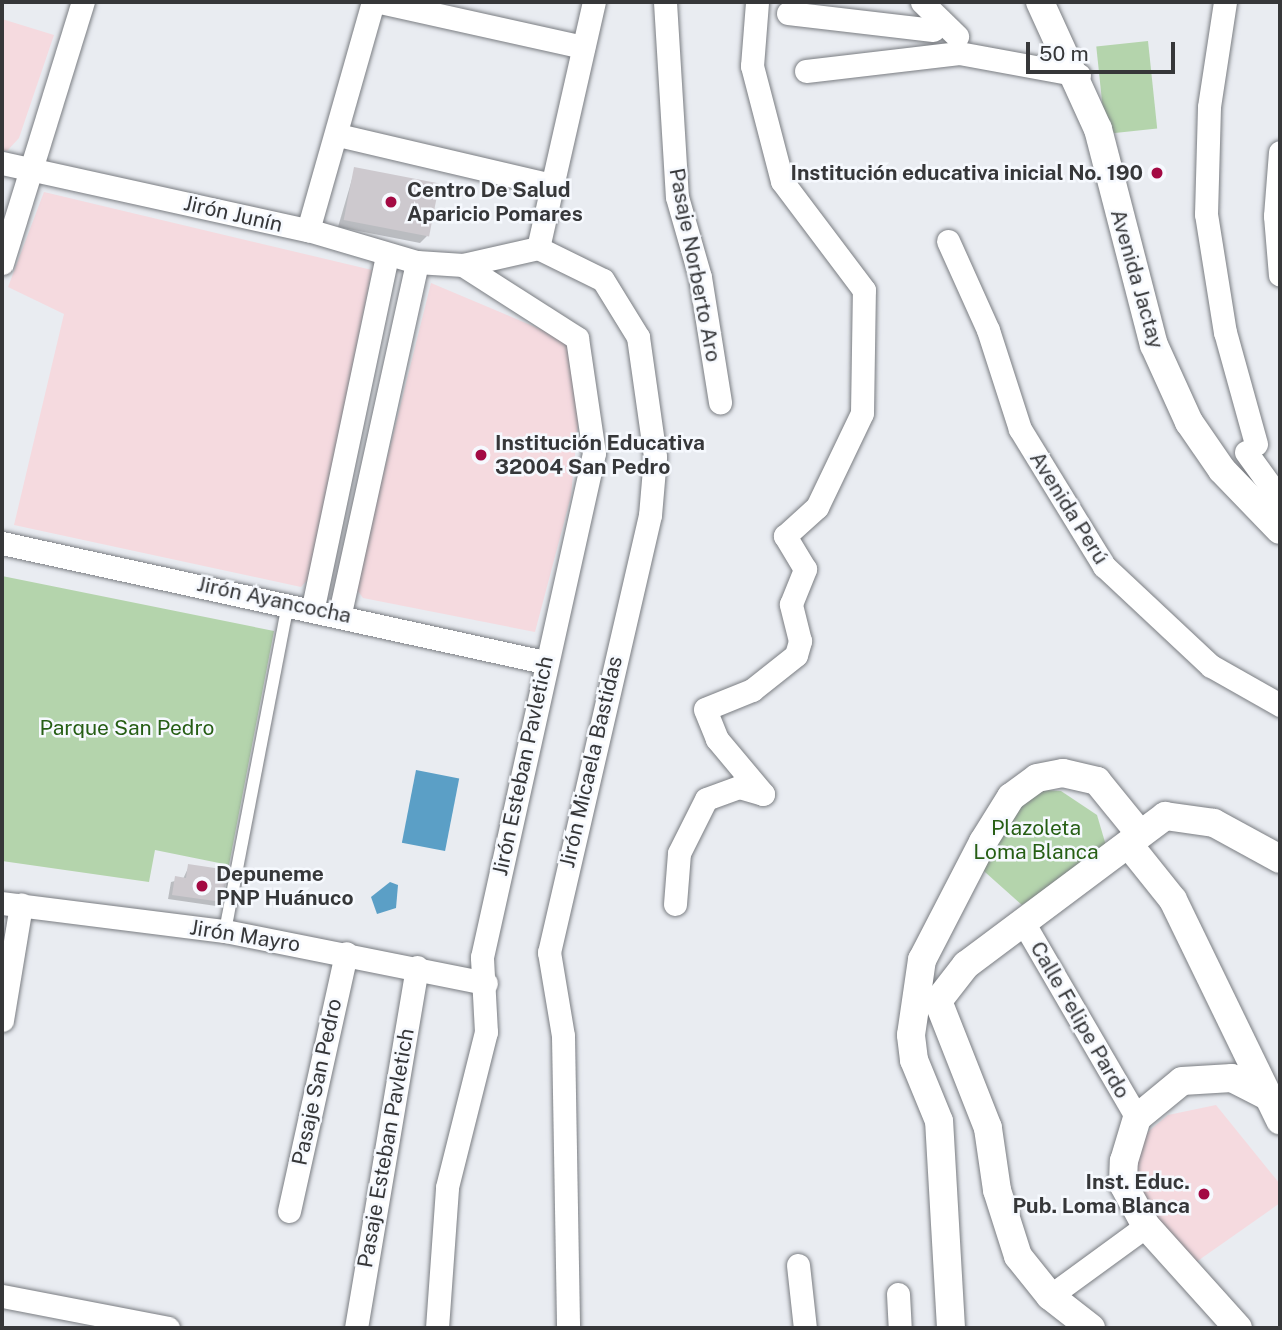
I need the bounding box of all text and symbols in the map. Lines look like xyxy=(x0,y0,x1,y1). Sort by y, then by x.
scale bar xyxy=(1030,28,1179,72)
text: 50 m xyxy=(1039,41,1089,66)
place label: Institución educativa inicial No. 190 xyxy=(790,160,1143,186)
marker: Institución educativa inicial No. 190 xyxy=(1149,165,1165,181)
street label: Pasaje Norberto Aro xyxy=(664,166,726,364)
place label: Centro De Salud Aparicio Pomares xyxy=(407,177,583,227)
street label: Jirón Junín xyxy=(181,190,285,238)
marker: Centro De Salud Aparicio Pomares xyxy=(381,192,401,212)
street label: Avenida Jactay xyxy=(1105,206,1169,352)
place label: Institución Educativa 32004 San Pedro xyxy=(495,430,705,480)
marker: Institución Educativa 32004 San Pedro xyxy=(473,447,489,463)
street label: Avenida Perú xyxy=(1024,447,1114,569)
street label: Jirón Ayancocha xyxy=(195,571,353,629)
street label: Jirón Esteban Pavletich xyxy=(487,654,559,878)
street label: Jirón Micaela Bastidas xyxy=(554,654,628,870)
park label: Parque San Pedro xyxy=(39,715,215,741)
park label: Plazoleta Loma Blanca xyxy=(973,815,1099,865)
place label: Depuneme PNP Huánuco xyxy=(216,861,354,911)
marker: Depuneme PNP Huánuco xyxy=(194,878,210,894)
street label: Jirón Mayro xyxy=(188,915,302,957)
street label: Calle Felipe Pardo xyxy=(1025,937,1135,1103)
street label: Pasaje San Pedro xyxy=(287,996,347,1168)
street label: Pasaje Esteban Pavletich xyxy=(353,1026,419,1270)
place label: Inst. Educ. Pub. Loma Blanca xyxy=(1012,1169,1190,1219)
marker: Inst. Educ. Pub. Loma Blanca xyxy=(1196,1186,1212,1202)

